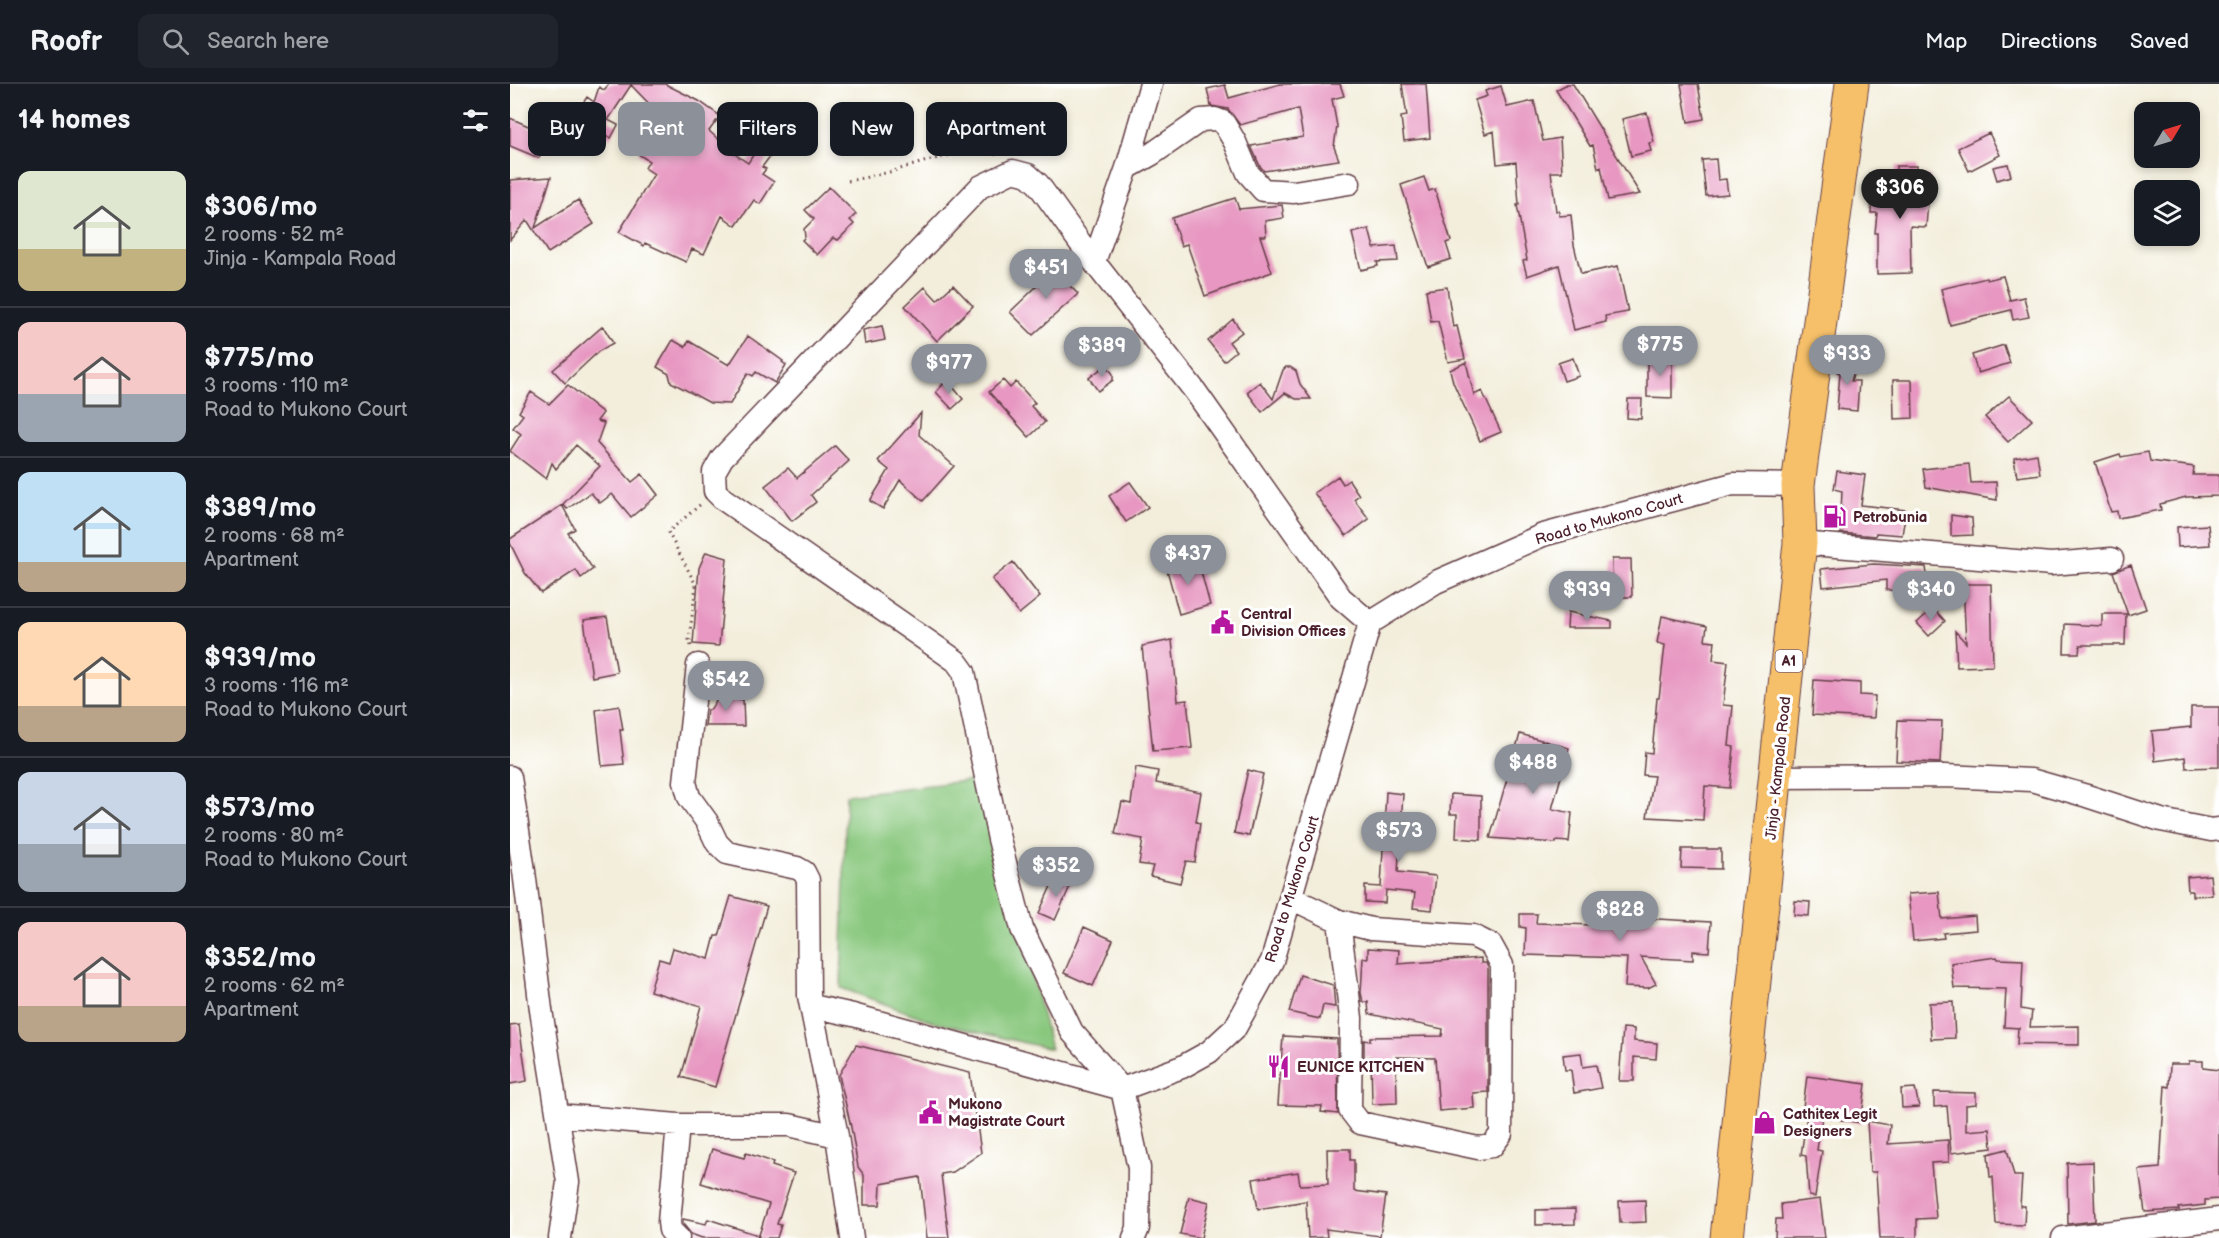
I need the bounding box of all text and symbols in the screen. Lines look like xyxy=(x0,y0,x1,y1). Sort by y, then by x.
search box xyxy=(138,14,558,68)
text: Roofr xyxy=(30,25,102,58)
icon: search xyxy=(159,25,192,58)
text: Search here xyxy=(207,28,329,55)
text: Map xyxy=(1925,29,1968,54)
text: Directions xyxy=(2001,29,2097,54)
text: Saved xyxy=(2130,29,2189,54)
chip: Buy xyxy=(528,102,606,156)
chip: Rent xyxy=(618,102,705,156)
chip: Filters xyxy=(717,102,818,156)
chip: New xyxy=(830,102,914,156)
chip: Apartment xyxy=(926,102,1067,156)
north arrow xyxy=(2134,102,2200,168)
map controls xyxy=(2134,102,2200,246)
icon: filters xyxy=(459,104,492,137)
text: 14 homes xyxy=(18,105,130,136)
pin: $306 xyxy=(1864,169,1936,220)
text: $306 xyxy=(1875,176,1925,200)
button: layers xyxy=(2134,180,2200,246)
text: $306/mo xyxy=(204,192,317,223)
icon: home xyxy=(66,195,138,267)
text: 2 rooms · 52 m² xyxy=(204,223,344,247)
text: Jinja - Kampala Road xyxy=(204,247,396,271)
pin: $451 xyxy=(1010,249,1082,300)
text: $451 xyxy=(1024,256,1068,280)
pin: $775 xyxy=(1624,326,1696,377)
pin: $389 xyxy=(1066,327,1138,378)
text: $775 xyxy=(1637,333,1683,357)
text: $389 xyxy=(1078,334,1126,358)
pin: $933 xyxy=(1811,335,1883,386)
text: $933 xyxy=(1823,342,1871,366)
text: $775/mo xyxy=(204,343,314,374)
pin: $977 xyxy=(913,344,985,395)
icon: home xyxy=(66,346,138,418)
text: $977 xyxy=(926,351,972,375)
text: 3 rooms · 110 m² xyxy=(204,374,349,398)
text: Road to Mukono Court xyxy=(204,398,407,422)
street label: Road to Mukono Court xyxy=(1533,489,1685,550)
text: $389/mo xyxy=(204,493,316,524)
icon: home xyxy=(66,496,138,568)
fuel station icon: Petrobunia xyxy=(1822,504,1848,530)
place label: Petrobunia xyxy=(1853,508,1927,527)
text: 2 rooms · 68 m² xyxy=(204,524,345,548)
pin: $437 xyxy=(1152,535,1224,586)
text: $437 xyxy=(1164,542,1212,566)
text: Apartment xyxy=(204,548,299,572)
pin: $939 xyxy=(1551,571,1623,622)
pin: $340 xyxy=(1895,571,1967,622)
text: $939 xyxy=(1563,578,1611,602)
text: $340 xyxy=(1906,578,1956,602)
place label: Central Division Offices xyxy=(1241,605,1346,641)
public building icon: Central Division Offices xyxy=(1210,610,1236,636)
text: $939/mo xyxy=(204,643,316,674)
icon: home xyxy=(66,646,138,718)
road number: A1 xyxy=(1776,650,1802,672)
pin: $542 xyxy=(690,661,762,712)
text: $542 xyxy=(702,668,750,692)
text: 3 rooms · 116 m² xyxy=(204,674,349,698)
street label: Jinja - Kampala Road xyxy=(1762,695,1795,841)
text: Road to Mukono Court xyxy=(204,698,407,722)
pin: $488 xyxy=(1497,744,1569,795)
text: $488 xyxy=(1509,751,1558,775)
text: $573/mo xyxy=(204,793,315,824)
icon: home xyxy=(66,796,138,868)
pin: $573 xyxy=(1363,812,1435,863)
street label: Road to Mukono Court xyxy=(1261,813,1324,965)
text: $573 xyxy=(1375,819,1423,843)
text: 2 rooms · 80 m² xyxy=(204,824,344,848)
pin: $352 xyxy=(1020,847,1092,898)
text: Road to Mukono Court xyxy=(204,848,407,872)
text: $352 xyxy=(1032,854,1080,878)
pin: $828 xyxy=(1584,891,1656,942)
text: $828 xyxy=(1595,898,1645,922)
text: $352/mo xyxy=(204,943,316,974)
icon: home xyxy=(66,946,138,1018)
text: 2 rooms · 62 m² xyxy=(204,974,345,998)
text: Apartment xyxy=(204,998,299,1022)
restaurant icon: EUNICE KITCHEN xyxy=(1266,1054,1292,1080)
place label: EUNICE KITCHEN xyxy=(1297,1058,1424,1077)
place label: Mukono Magistrate Court xyxy=(948,1095,1065,1131)
public building icon: Mukono Magistrate Court xyxy=(917,1100,943,1126)
place label: Cathitex Legit Designers xyxy=(1783,1105,1877,1141)
shop icon: Cathitex Legit Designers xyxy=(1752,1110,1778,1136)

